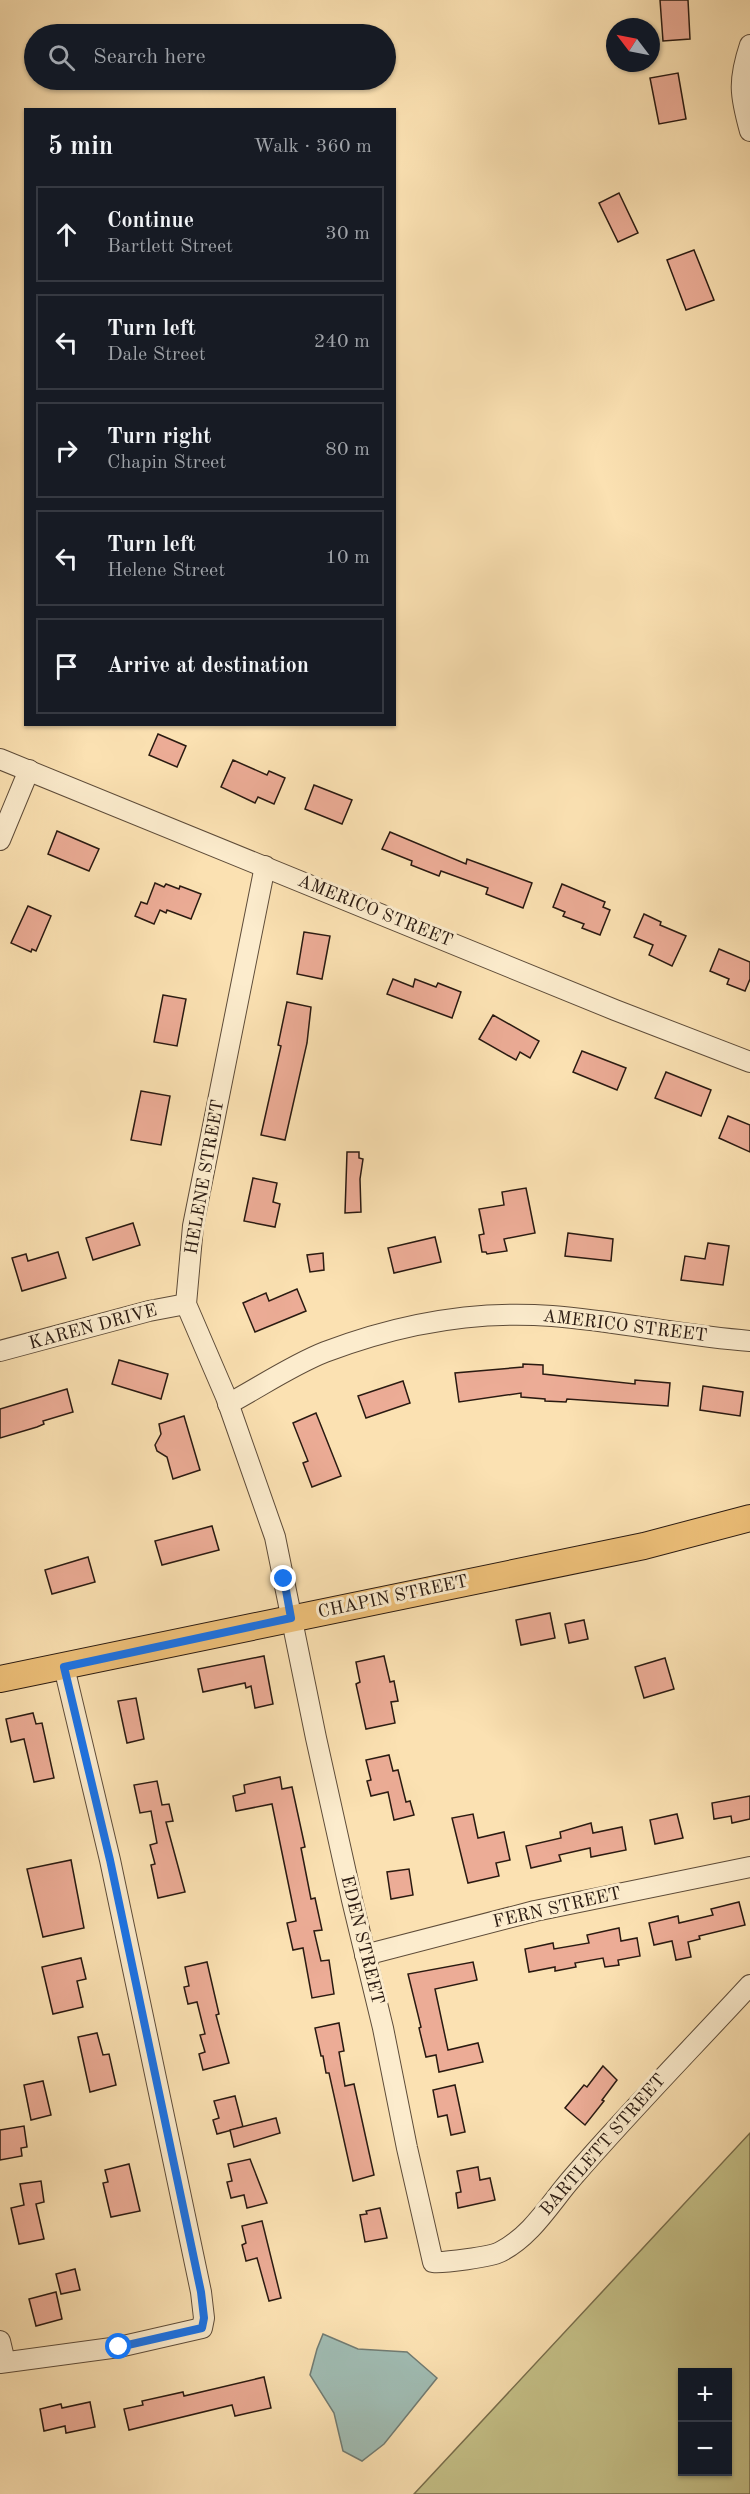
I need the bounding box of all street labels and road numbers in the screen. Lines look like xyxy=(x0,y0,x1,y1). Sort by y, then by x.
street label: AMERICO STREET xyxy=(295,872,455,950)
street label: HELENE STREET xyxy=(183,1098,227,1256)
street label: KAREN DRIVE xyxy=(27,1301,159,1353)
street label: AMERICO STREET xyxy=(542,1307,708,1345)
street label: CHAPIN STREET xyxy=(316,1572,470,1622)
street label: EDEN STREET xyxy=(337,1874,387,2006)
street label: FERN STREET xyxy=(491,1884,623,1932)
street label: BARTLETT STREET xyxy=(537,2071,669,2219)

